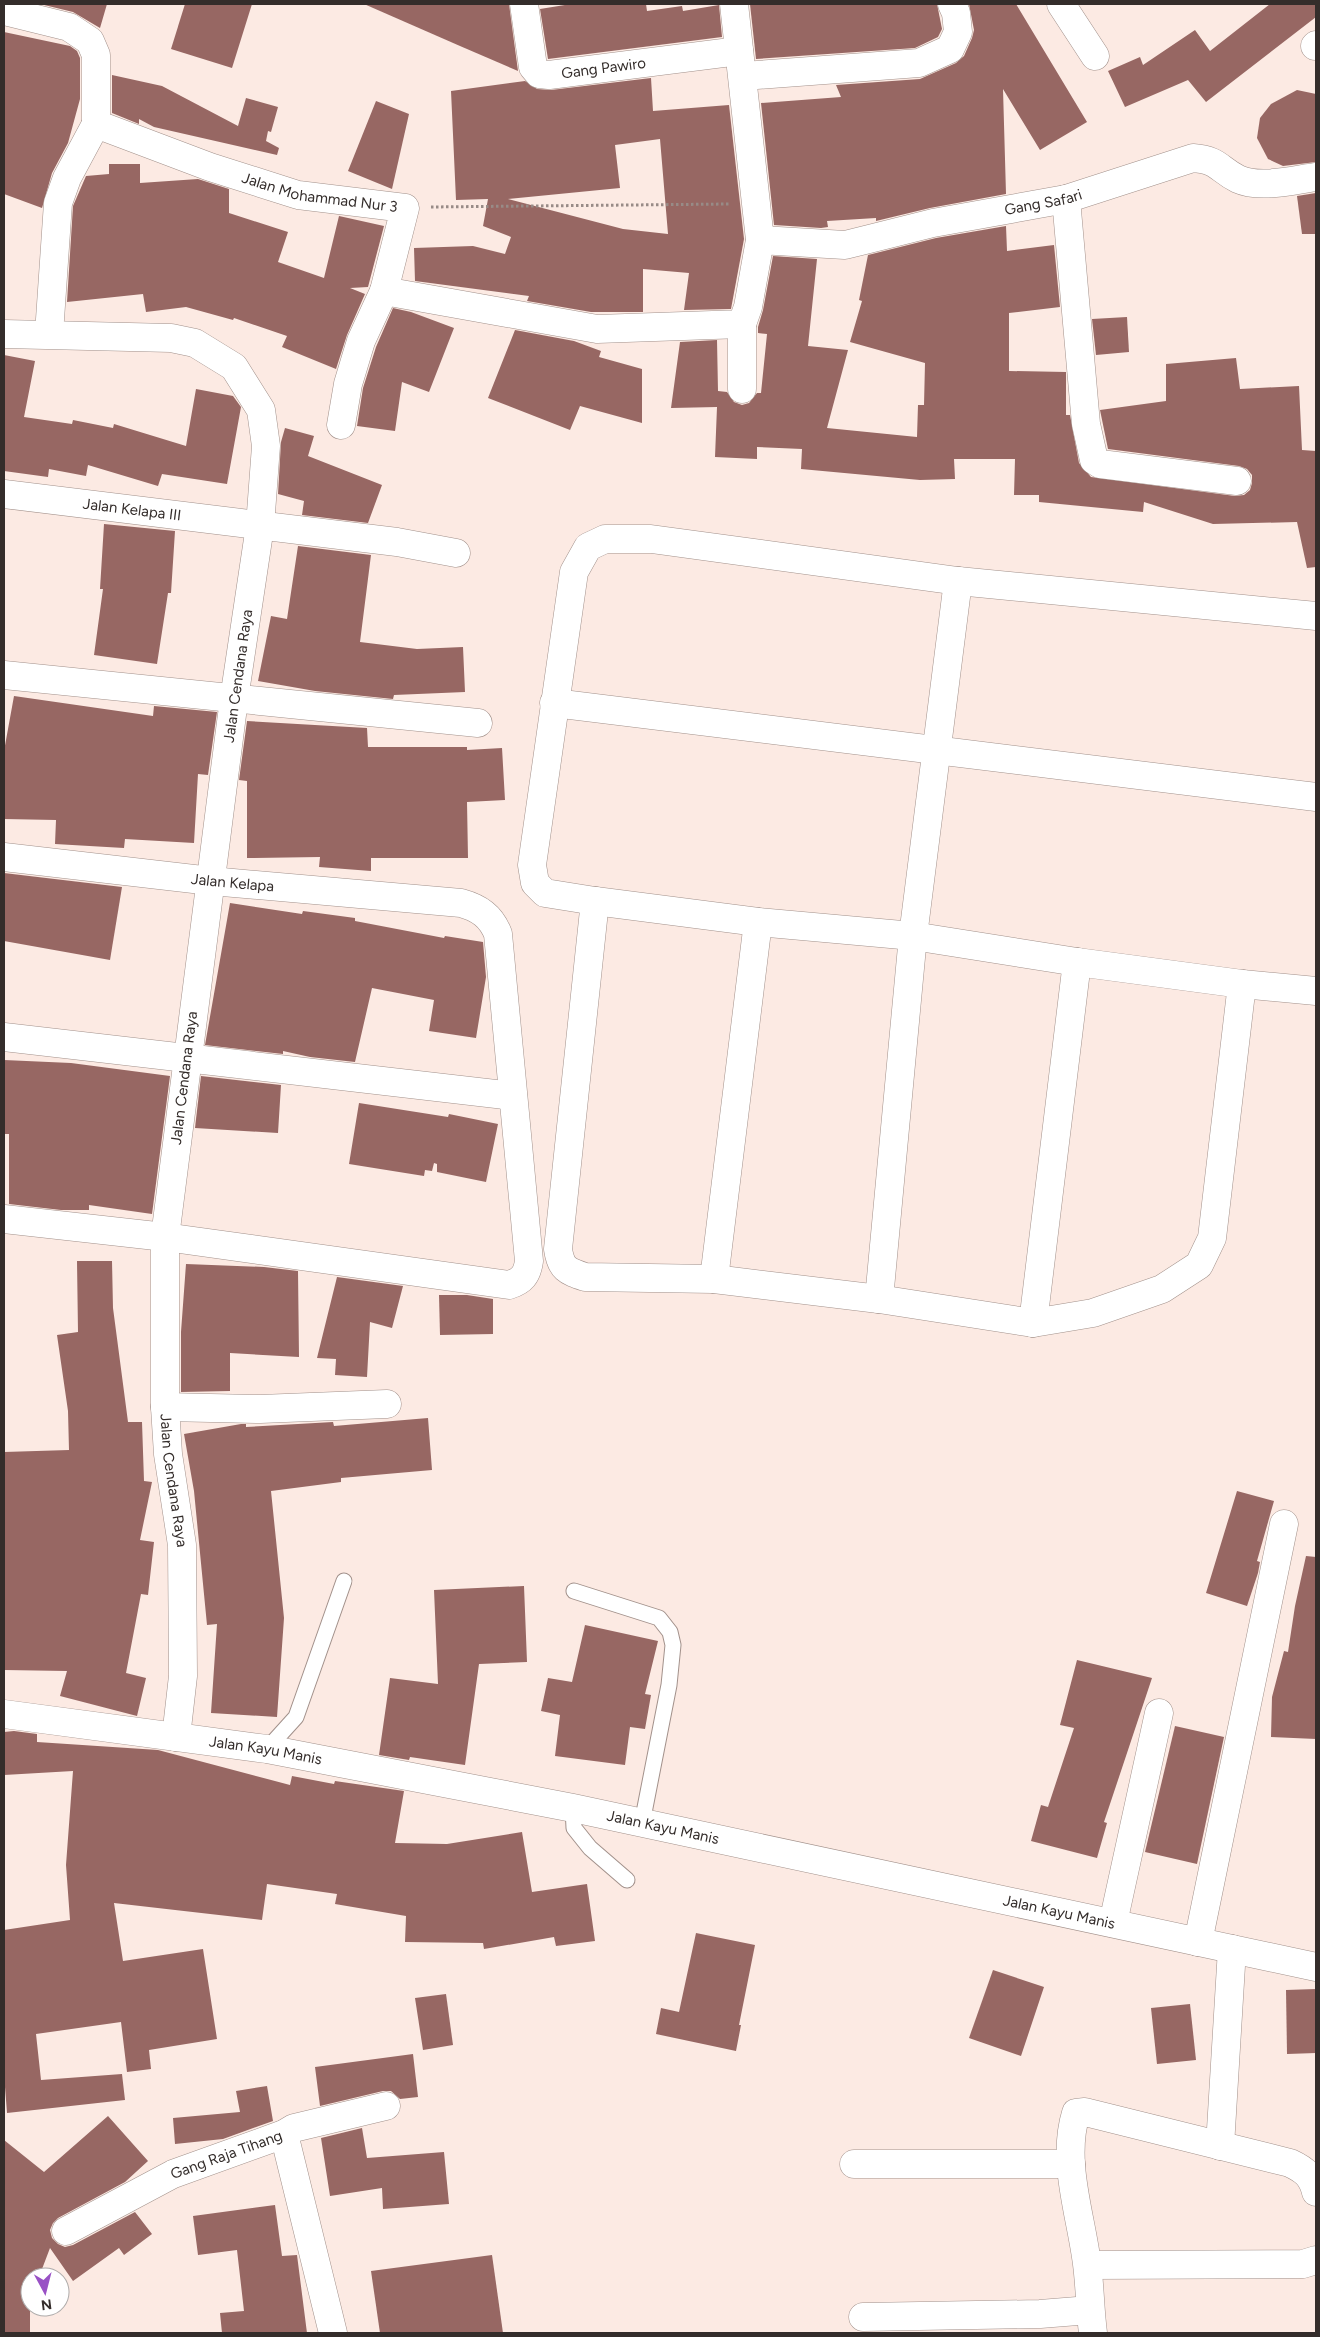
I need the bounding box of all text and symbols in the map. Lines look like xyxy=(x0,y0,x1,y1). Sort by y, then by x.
street label: Gang Pawiro xyxy=(560,54,647,82)
street label: Jalan Mohammad Nur 3 xyxy=(240,169,398,216)
street label: Gang Safari xyxy=(1003,185,1084,219)
street label: Jalan Kelapa III xyxy=(82,495,182,525)
street label: Jalan Cendana Raya xyxy=(220,608,256,744)
street label: Jalan Kelapa xyxy=(190,870,275,896)
street label: Jalan Cendana Raya xyxy=(167,1010,201,1146)
street label: Jalan Cendana Raya xyxy=(156,1413,191,1548)
street label: Jalan Kayu Manis xyxy=(208,1732,323,1768)
street label: Jalan Kayu Manis xyxy=(605,1807,721,1848)
street label: Jalan Kayu Manis xyxy=(1001,1891,1117,1933)
street label: Gang Raja Tihang xyxy=(168,2126,285,2183)
north arrow xyxy=(20,2267,70,2317)
text: N xyxy=(40,2295,53,2314)

